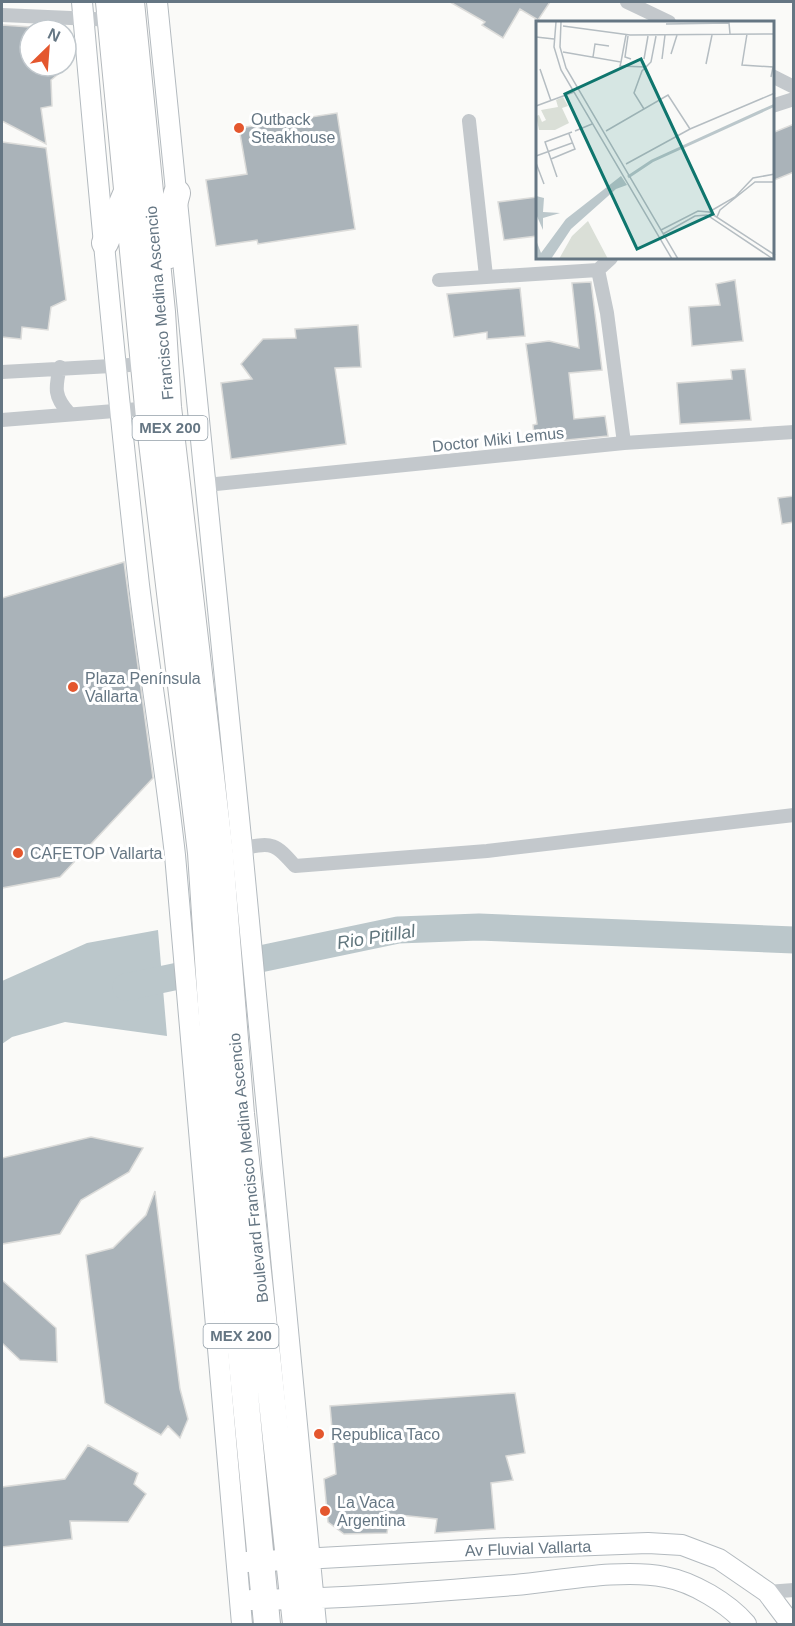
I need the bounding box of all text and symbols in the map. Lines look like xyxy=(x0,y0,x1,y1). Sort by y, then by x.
north arrow xyxy=(18,18,78,78)
inset map xyxy=(536,21,774,260)
text: N xyxy=(45,25,63,45)
place label: Outback Steakhouse xyxy=(251,111,336,146)
marker: Outback Steakhouse xyxy=(232,121,246,135)
street label: Francisco Medina Ascencio xyxy=(143,205,176,401)
road number: MEX 200 xyxy=(132,416,207,440)
street label: Doctor Miki Lemus xyxy=(431,424,565,455)
place label: Plaza Península Vallarta xyxy=(85,670,201,705)
marker: Plaza Península Vallarta xyxy=(66,680,80,694)
place label: CAFETOP Vallarta xyxy=(30,845,163,862)
marker: CAFETOP Vallarta xyxy=(11,846,25,860)
water label: Rio Pitillal xyxy=(335,921,418,953)
street label: Boulevard Francisco Medina Ascencio xyxy=(226,1032,271,1304)
road number: MEX 200 xyxy=(204,1324,278,1348)
place label: Republica Taco xyxy=(331,1426,440,1443)
marker: Republica Taco xyxy=(312,1427,326,1441)
place label: La Vaca Argentina xyxy=(337,1494,406,1529)
marker: La Vaca Argentina xyxy=(318,1504,332,1518)
street label: Av Fluvial Vallarta xyxy=(464,1538,592,1559)

